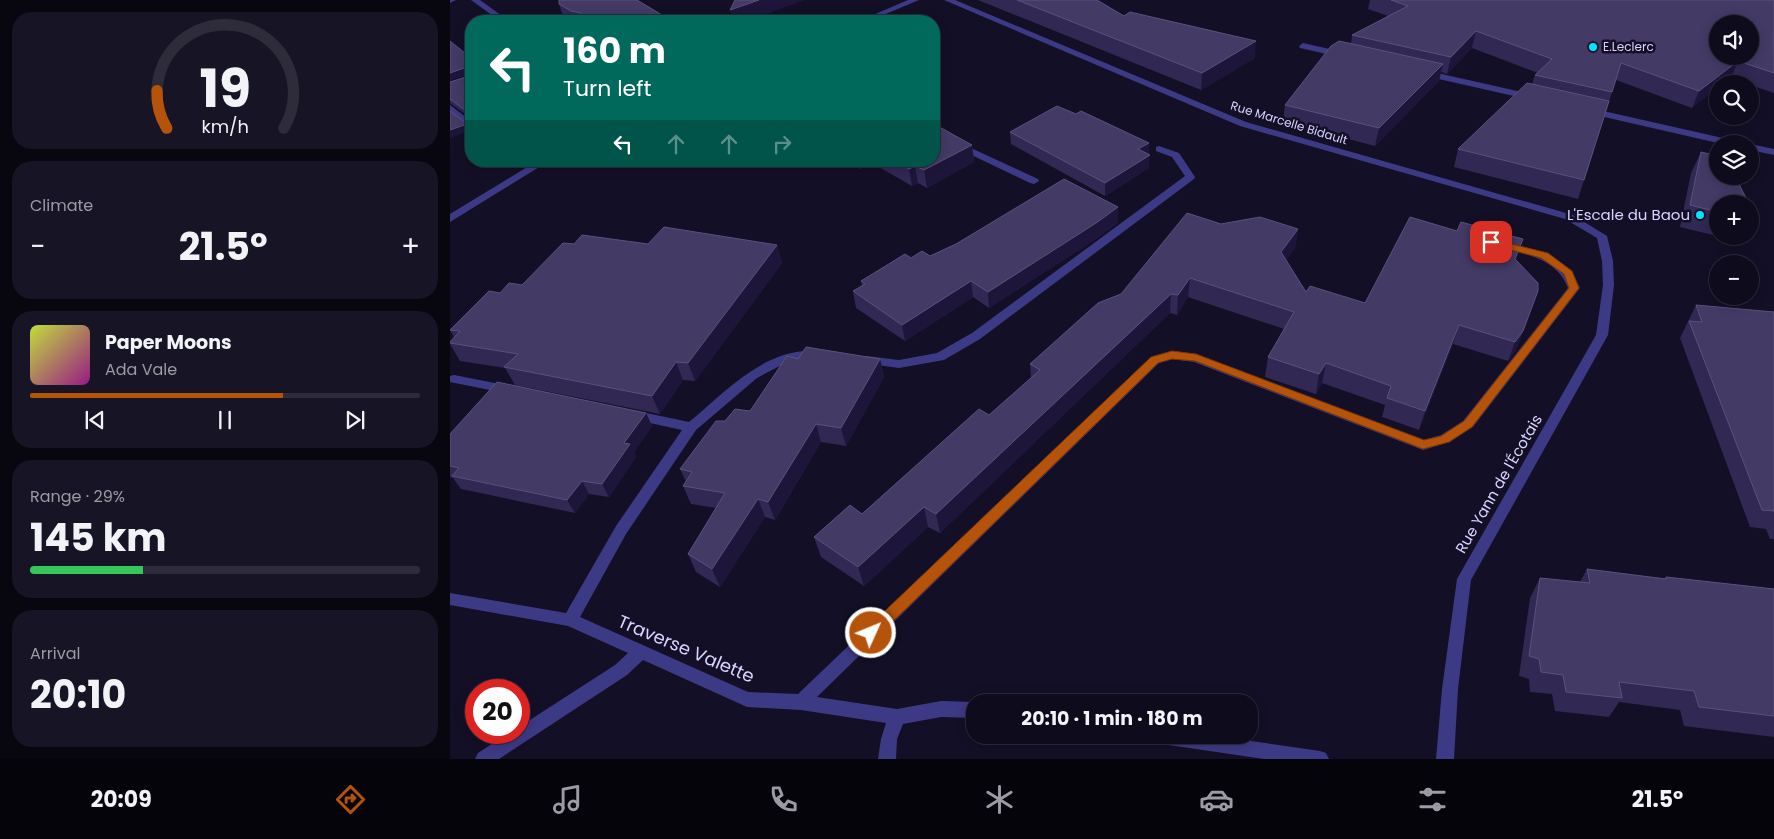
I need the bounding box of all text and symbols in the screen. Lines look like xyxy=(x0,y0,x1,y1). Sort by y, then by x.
map controls xyxy=(1709,15,1759,305)
button: sound xyxy=(1709,15,1759,65)
text: 160 m xyxy=(563,26,666,75)
icon: left xyxy=(480,35,545,100)
place label: E.Leclerc xyxy=(1603,38,1654,55)
marker: E.Leclerc xyxy=(1587,41,1599,53)
text: 19 xyxy=(199,52,251,125)
text: Turn left xyxy=(563,73,651,104)
button: search xyxy=(1709,75,1759,125)
street label: Rue Marcelle Bidault xyxy=(1229,97,1350,148)
text: km/h xyxy=(201,114,249,139)
icon: left xyxy=(609,130,637,158)
icon: ahead xyxy=(662,130,690,158)
icon: ahead xyxy=(715,130,743,158)
icon: right xyxy=(768,130,796,158)
button: layers xyxy=(1709,135,1759,185)
text: Climate xyxy=(30,194,93,217)
button: + xyxy=(1709,195,1759,245)
place label: L'Escale du Baou xyxy=(1567,204,1690,225)
marker: L'Escale du Baou xyxy=(1694,209,1706,221)
text: 21.5° xyxy=(179,220,268,273)
pin xyxy=(1470,221,1512,263)
text: − xyxy=(30,227,45,266)
text: + xyxy=(401,227,420,266)
icon: arrive xyxy=(1477,228,1505,256)
button: − xyxy=(1709,255,1759,305)
text: Paper Moons xyxy=(105,329,232,356)
text: Ada Vale xyxy=(105,358,177,381)
icon: previous xyxy=(81,406,109,434)
icon: pause xyxy=(211,406,239,434)
icon: next xyxy=(341,406,369,434)
street label: Rue Yann de l'Écotais xyxy=(1450,410,1547,557)
text: Range · 29% xyxy=(30,485,125,508)
text: 145 km xyxy=(30,511,167,564)
position arrow xyxy=(844,606,896,658)
street label: Traverse Valette xyxy=(614,608,758,689)
text: Arrival xyxy=(30,642,80,665)
text: 20:10 xyxy=(30,668,126,721)
speed limit sign: 20 xyxy=(465,679,530,744)
text: 20:10 · 1 min · 180 m xyxy=(1021,705,1203,732)
icon: directions xyxy=(333,782,368,817)
icon: music xyxy=(550,782,585,817)
icon: phone xyxy=(766,782,801,817)
icon: climate xyxy=(982,782,1017,817)
icon: car xyxy=(1199,782,1234,817)
icon: filters xyxy=(1415,782,1450,817)
text: 20:09 xyxy=(91,784,152,815)
text: 21.5° xyxy=(1632,784,1683,815)

